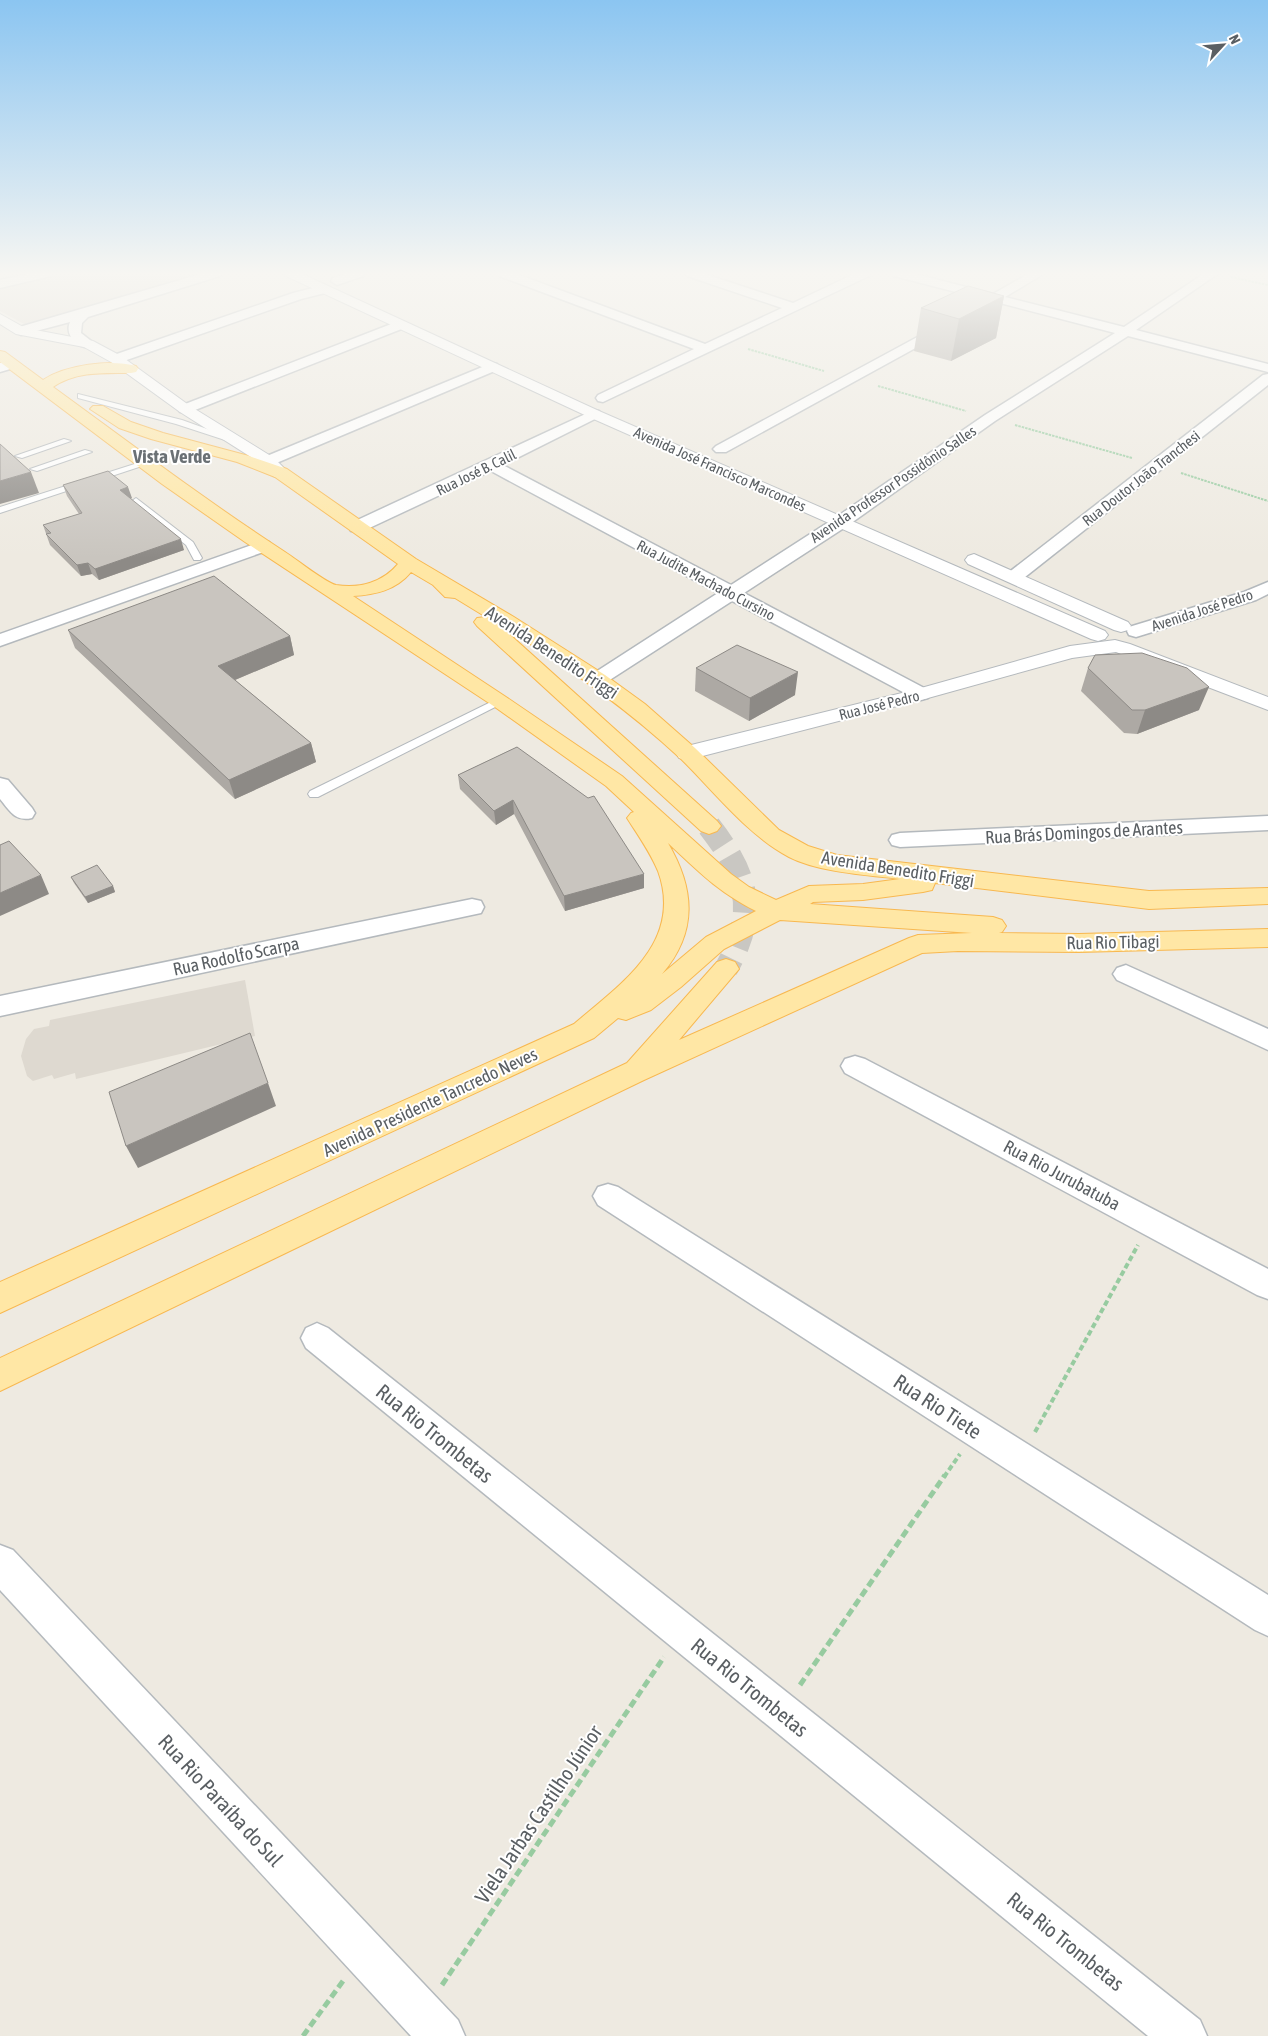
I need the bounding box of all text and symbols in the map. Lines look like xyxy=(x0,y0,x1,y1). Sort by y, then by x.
north arrow xyxy=(1198,20,1248,70)
text: N xyxy=(1226,32,1244,47)
street label: Avenida Professor Possidônio Salles xyxy=(807,422,979,546)
street label: Avenida José Francisco Marcondes xyxy=(631,423,809,515)
street label: Rua Doutor João Tranchesi xyxy=(1079,427,1203,529)
district label: Vista Verde xyxy=(132,445,211,467)
street label: Rua José B. Calil xyxy=(433,445,519,499)
street label: Rua Judite Machado Cursino xyxy=(634,536,778,624)
street label: Avenida José Pedro xyxy=(1149,586,1255,634)
street label: Avenida Benedito Friggi xyxy=(482,601,622,703)
street label: Rua José Pedro xyxy=(837,687,921,723)
street label: Rua Brás Domingos de Arantes xyxy=(985,816,1183,848)
street label: Avenida Benedito Friggi xyxy=(820,847,976,891)
street label: Rua Rio Tibagi xyxy=(1066,931,1160,953)
street label: Rua Rodolfo Scarpa xyxy=(171,932,301,980)
street label: Avenida Presidente Tancredo Neves xyxy=(320,1043,540,1161)
street label: Rua Rio Jurubatuba xyxy=(1000,1136,1124,1214)
street label: Rua Rio Tiete xyxy=(890,1369,986,1443)
street label: Rua Rio Trombetas xyxy=(372,1379,498,1487)
street label: Rua Rio Trombetas xyxy=(687,1633,813,1741)
street label: Viela Jarbas Castilho Júnior xyxy=(469,1720,607,1908)
street label: Rua Rio Paraíba do Sul xyxy=(154,1729,288,1871)
street label: Rua Rio Trombetas xyxy=(1003,1887,1129,1995)

